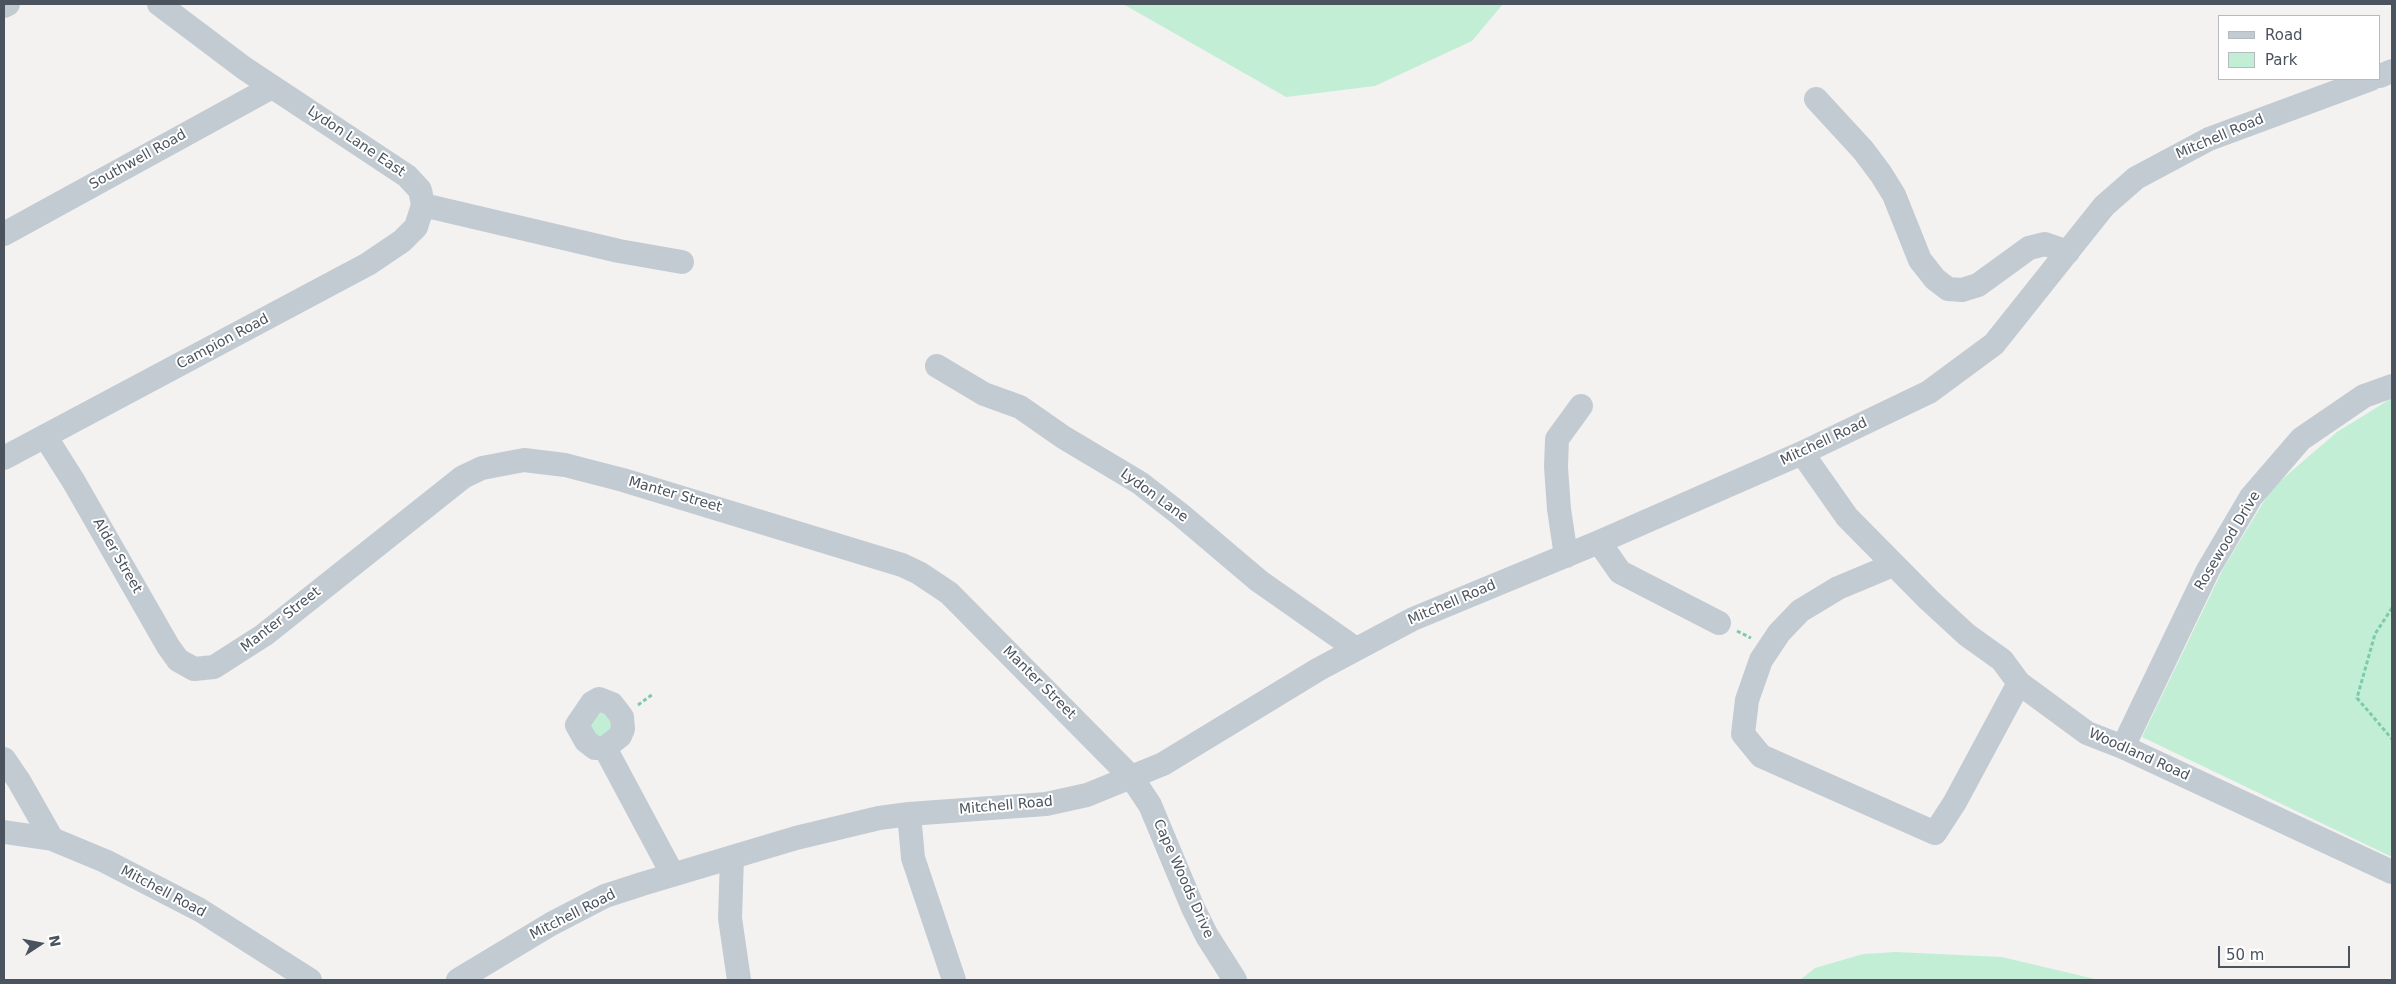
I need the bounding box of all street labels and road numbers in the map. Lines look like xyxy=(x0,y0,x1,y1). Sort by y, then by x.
street label: Lydon Lane East xyxy=(304,103,408,181)
street label: Mitchell Road xyxy=(2173,111,2267,163)
street label: Southwell Road xyxy=(87,126,189,194)
street label: Campion Road xyxy=(174,311,272,373)
street label: Mitchell Road xyxy=(1778,415,1870,469)
street label: Lydon Lane xyxy=(1117,466,1191,526)
street label: Manter Street xyxy=(626,474,724,516)
street label: Rosewood Drive xyxy=(2192,488,2264,594)
street label: Alder Street xyxy=(89,516,145,596)
street label: Mitchell Road xyxy=(1405,577,1499,629)
street label: Manter Street xyxy=(238,584,324,656)
street label: Manter Street xyxy=(999,643,1079,723)
street label: Woodland Road xyxy=(2086,725,2192,785)
street label: Mitchell Road xyxy=(958,794,1054,818)
street label: Cape Woods Drive xyxy=(1149,817,1217,941)
street label: Mitchell Road xyxy=(118,863,208,921)
street label: Mitchell Road xyxy=(527,886,619,944)

